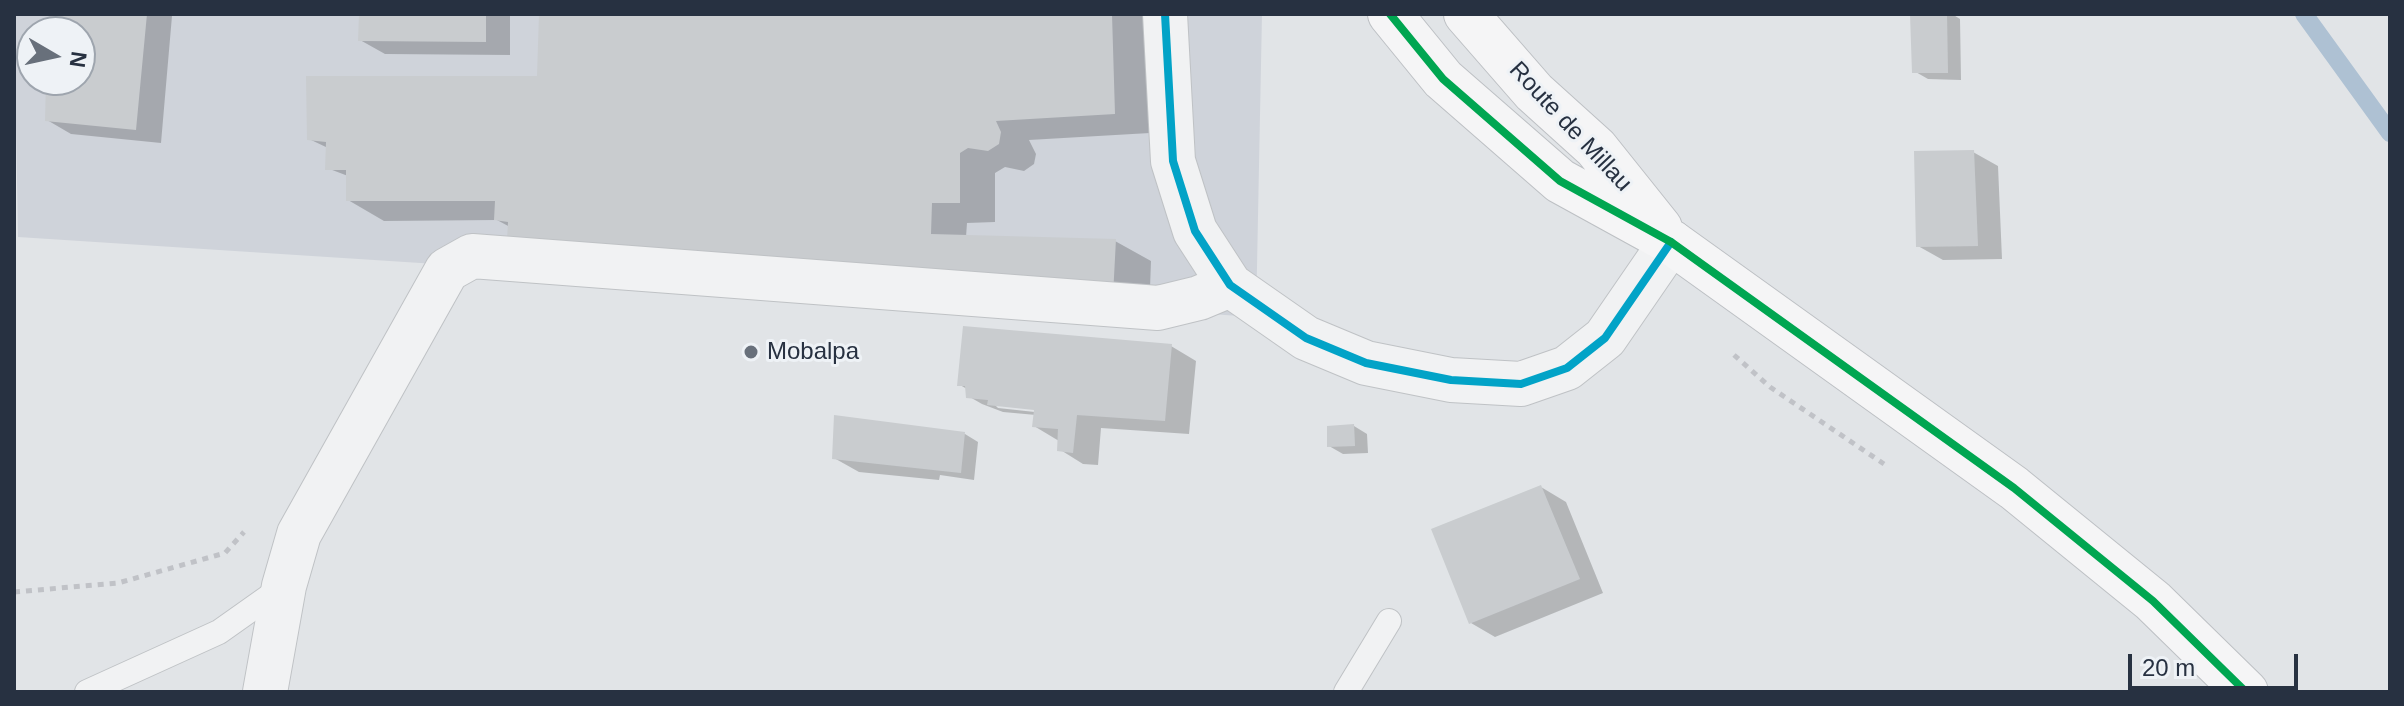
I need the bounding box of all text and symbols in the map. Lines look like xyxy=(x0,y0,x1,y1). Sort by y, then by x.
north arrow xyxy=(16,16,96,96)
text: N xyxy=(65,50,92,69)
street label: Route de Millau xyxy=(1503,56,1637,198)
place label: Mobalpa xyxy=(767,338,859,366)
marker: Mobalpa xyxy=(742,343,760,361)
scale bar xyxy=(2132,638,2302,688)
text: 20 m xyxy=(2142,654,2195,681)

